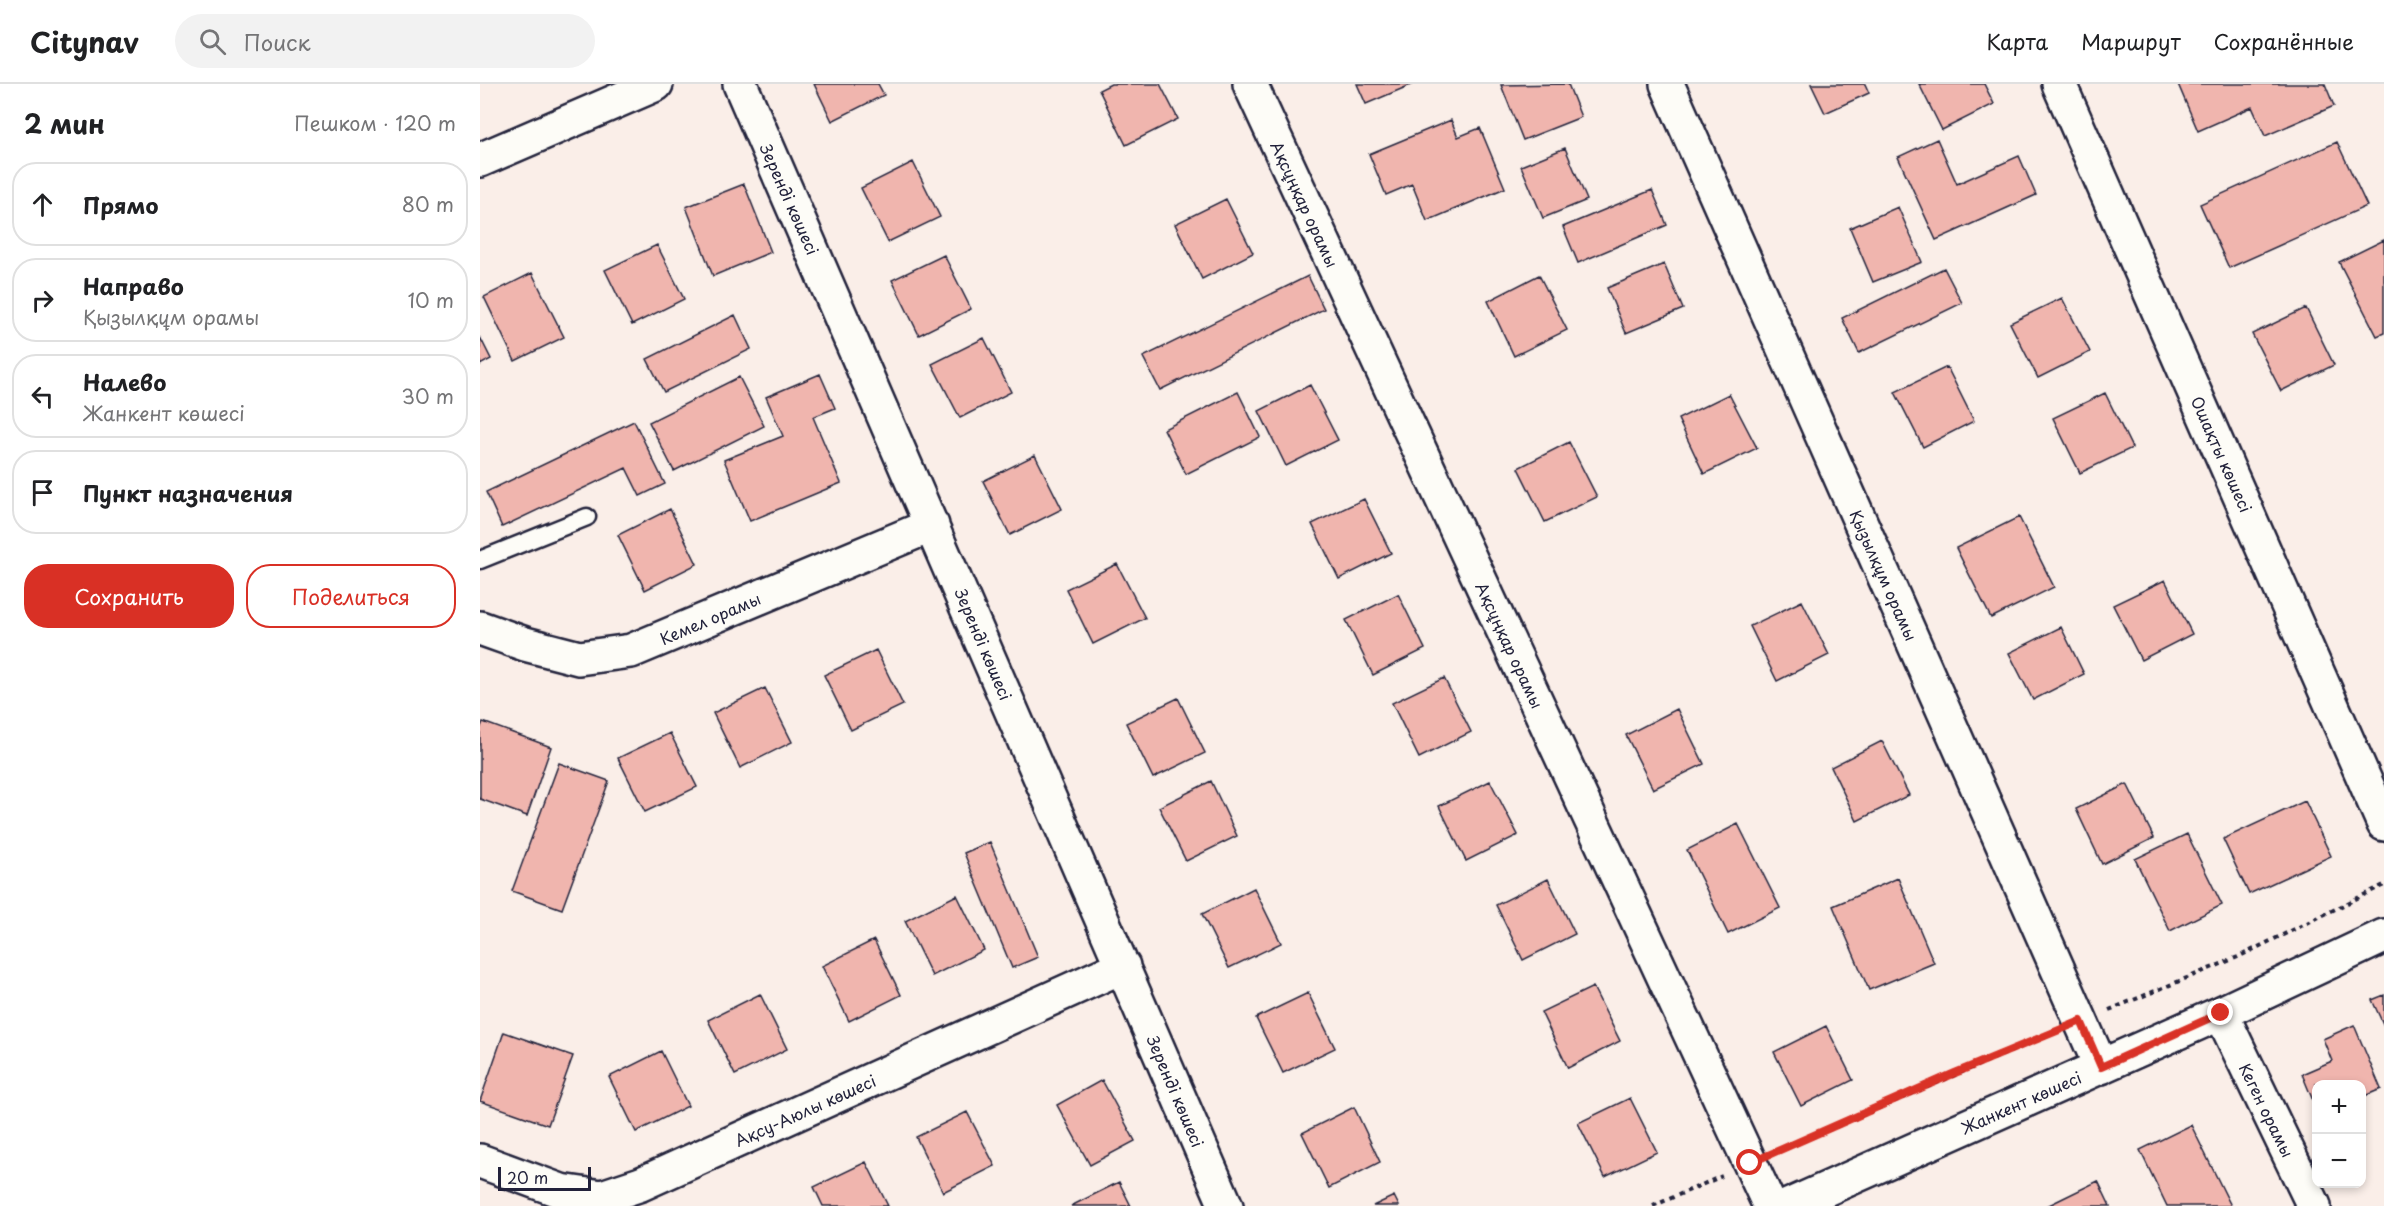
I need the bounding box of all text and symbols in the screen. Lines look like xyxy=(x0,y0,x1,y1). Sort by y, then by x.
search box xyxy=(175,14,595,68)
text: Citynav xyxy=(30,20,139,63)
icon: search xyxy=(196,25,229,58)
text: Поиск xyxy=(244,25,311,58)
text: Карта xyxy=(1987,25,2048,57)
text: Маршрут xyxy=(2081,25,2181,57)
text: Сохранённые xyxy=(2214,25,2354,57)
text: 2 мин xyxy=(24,104,105,143)
text: Пешком · 120 m xyxy=(294,108,456,138)
street label: Ақсұңқар орамы xyxy=(1265,137,1345,271)
street label: Зеренді көшесі xyxy=(754,139,825,259)
icon: ahead xyxy=(26,188,59,221)
text: Прямо xyxy=(83,188,158,221)
text: 80 m xyxy=(402,189,454,219)
text: Направо xyxy=(83,269,184,302)
icon: right xyxy=(26,284,59,317)
text: 10 m xyxy=(407,285,454,315)
text: Қызылқұм орамы xyxy=(83,302,259,332)
text: Налево xyxy=(83,365,166,398)
icon: left xyxy=(26,380,59,413)
text: 30 m xyxy=(401,381,454,411)
street label: Ошақты көшесі xyxy=(2186,392,2258,516)
text: Жанкент көшесі xyxy=(83,398,245,428)
icon: arrive xyxy=(26,476,59,509)
text: Пункт назначения xyxy=(83,476,293,509)
street label: Қызылқұм орамы xyxy=(1844,506,1924,644)
button: Сохранить xyxy=(24,564,234,628)
button: Поделиться xyxy=(246,564,456,628)
street label: Ақсұңқар орамы xyxy=(1470,578,1550,712)
street label: Зеренді көшесі xyxy=(949,583,1018,704)
street label: Кемел орамы xyxy=(656,586,764,650)
route end xyxy=(2207,999,2233,1025)
street label: Зеренді көшесі xyxy=(1141,1030,1210,1151)
street label: Кеген орамы xyxy=(2234,1059,2300,1161)
street label: Жанкент көшесі xyxy=(1956,1065,2085,1140)
street label: Ақсу-Аюлы көшесі xyxy=(731,1068,879,1152)
map controls xyxy=(2312,1080,2366,1188)
button: + xyxy=(2312,1080,2366,1134)
button: − xyxy=(2312,1134,2366,1188)
route start xyxy=(1736,1149,1762,1175)
scale bar xyxy=(498,1164,591,1192)
text: 20 m xyxy=(507,1165,548,1189)

